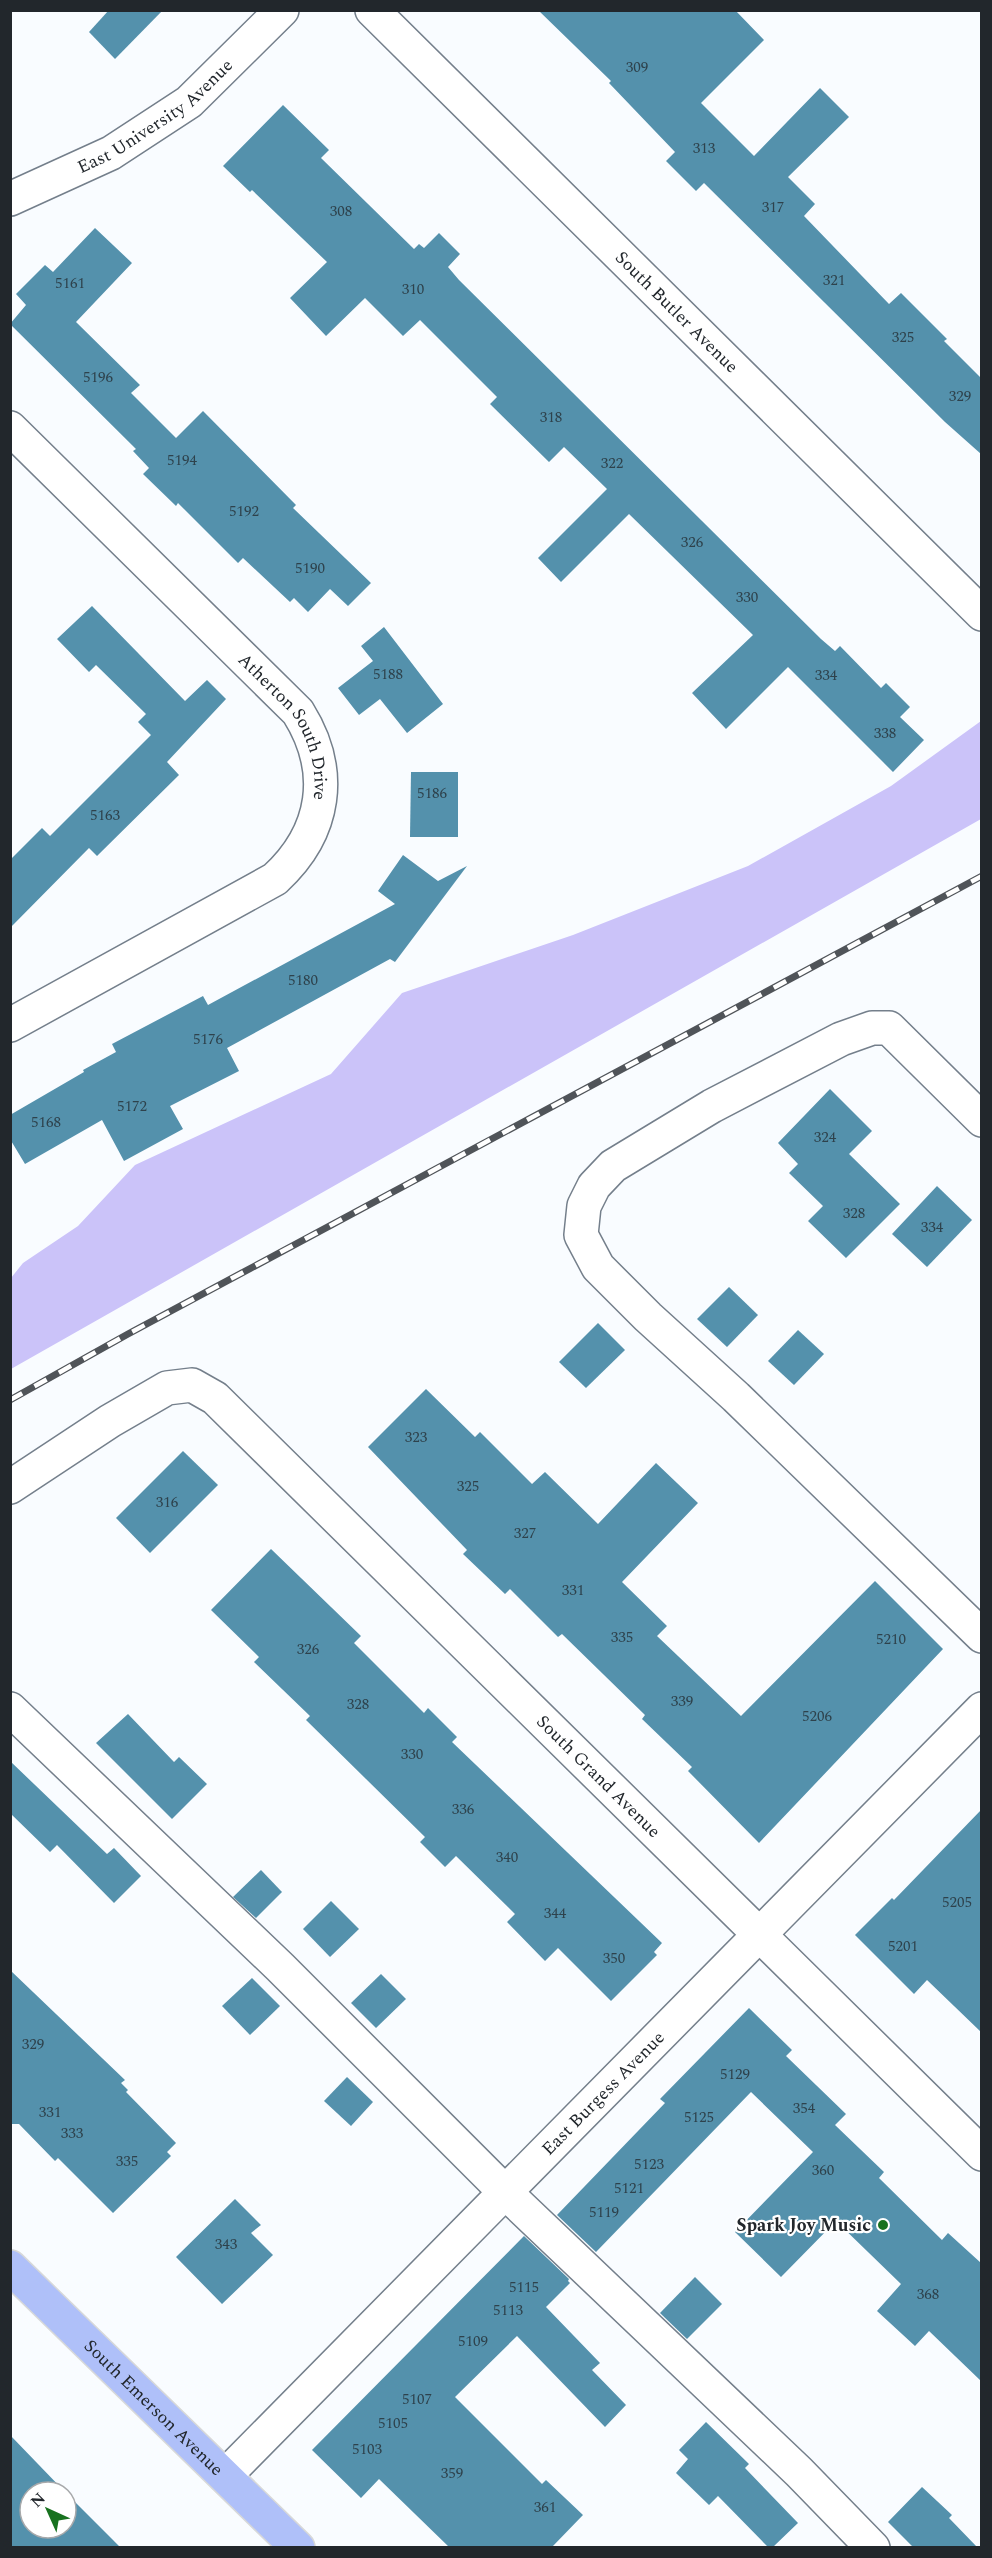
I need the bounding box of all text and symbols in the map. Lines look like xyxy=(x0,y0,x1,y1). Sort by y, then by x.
street label: East University Avenue xyxy=(73,52,239,180)
house number: 309 xyxy=(626,56,648,79)
house number: 313 xyxy=(693,137,716,160)
house number: 317 xyxy=(762,196,784,219)
house number: 308 xyxy=(330,200,352,223)
street label: South Butler Avenue xyxy=(609,244,745,379)
house number: 321 xyxy=(823,269,845,292)
house number: 5161 xyxy=(55,272,85,295)
house number: 310 xyxy=(402,278,424,301)
house number: 325 xyxy=(892,326,914,349)
house number: 5196 xyxy=(83,366,113,389)
house number: 329 xyxy=(949,385,971,408)
house number: 318 xyxy=(540,406,562,429)
house number: 5194 xyxy=(167,449,197,472)
house number: 322 xyxy=(601,452,623,475)
house number: 5192 xyxy=(229,500,259,523)
house number: 326 xyxy=(681,531,704,554)
house number: 5190 xyxy=(295,557,325,580)
house number: 330 xyxy=(736,586,758,609)
street label: Atherton South Drive xyxy=(232,647,334,801)
house number: 5188 xyxy=(373,663,403,686)
house number: 334 xyxy=(815,664,838,687)
house number: 338 xyxy=(874,722,896,745)
house number: 5186 xyxy=(417,782,447,805)
house number: 5163 xyxy=(90,804,120,827)
house number: 5180 xyxy=(288,969,318,992)
house number: 5176 xyxy=(193,1028,223,1051)
house number: 5172 xyxy=(117,1095,147,1118)
house number: 5168 xyxy=(31,1111,61,1134)
house number: 324 xyxy=(814,1126,837,1149)
house number: 328 xyxy=(843,1202,865,1225)
house number: 334 xyxy=(921,1216,944,1239)
house number: 323 xyxy=(405,1426,428,1449)
house number: 325 xyxy=(457,1475,479,1498)
house number: 316 xyxy=(156,1491,179,1514)
house number: 327 xyxy=(514,1522,536,1545)
house number: 331 xyxy=(562,1579,584,1602)
house number: 335 xyxy=(611,1626,633,1649)
house number: 5210 xyxy=(876,1628,906,1651)
house number: 326 xyxy=(297,1638,320,1661)
house number: 339 xyxy=(671,1690,693,1713)
house number: 328 xyxy=(347,1693,369,1716)
house number: 5206 xyxy=(802,1705,832,1728)
street label: South Grand Avenue xyxy=(530,1708,667,1844)
house number: 330 xyxy=(401,1743,423,1766)
house number: 336 xyxy=(452,1798,475,1821)
house number: 340 xyxy=(496,1846,518,1869)
house number: 5205 xyxy=(942,1891,972,1914)
house number: 344 xyxy=(544,1902,567,1925)
house number: 5201 xyxy=(888,1935,918,1958)
house number: 350 xyxy=(603,1947,625,1970)
street label: East Burgess Avenue xyxy=(535,2025,671,2162)
house number: 329 xyxy=(22,2033,44,2056)
house number: 5129 xyxy=(720,2063,750,2086)
house number: 354 xyxy=(793,2097,816,2120)
house number: 331 xyxy=(39,2101,61,2124)
house number: 5125 xyxy=(684,2106,714,2129)
house number: 333 xyxy=(61,2122,84,2145)
house number: 335 xyxy=(116,2150,138,2173)
house number: 5123 xyxy=(634,2153,664,2176)
house number: 360 xyxy=(812,2159,834,2182)
house number: 5121 xyxy=(614,2177,644,2200)
house number: 5119 xyxy=(589,2201,619,2224)
place label: Spark Joy Music xyxy=(736,2212,871,2239)
marker: Spark Joy Music xyxy=(876,2218,890,2232)
house number: 343 xyxy=(215,2233,238,2256)
house number: 5115 xyxy=(509,2276,539,2299)
house number: 368 xyxy=(917,2283,939,2306)
house number: 5113 xyxy=(493,2299,523,2322)
house number: 5109 xyxy=(458,2330,488,2353)
street label: South Emerson Avenue xyxy=(78,2333,230,2482)
house number: 5107 xyxy=(402,2388,432,2411)
house number: 5105 xyxy=(378,2412,408,2435)
house number: 5103 xyxy=(352,2438,382,2461)
house number: 359 xyxy=(441,2462,463,2485)
north arrow xyxy=(18,2480,78,2540)
text: N xyxy=(25,2487,51,2513)
house number: 361 xyxy=(534,2496,556,2519)

